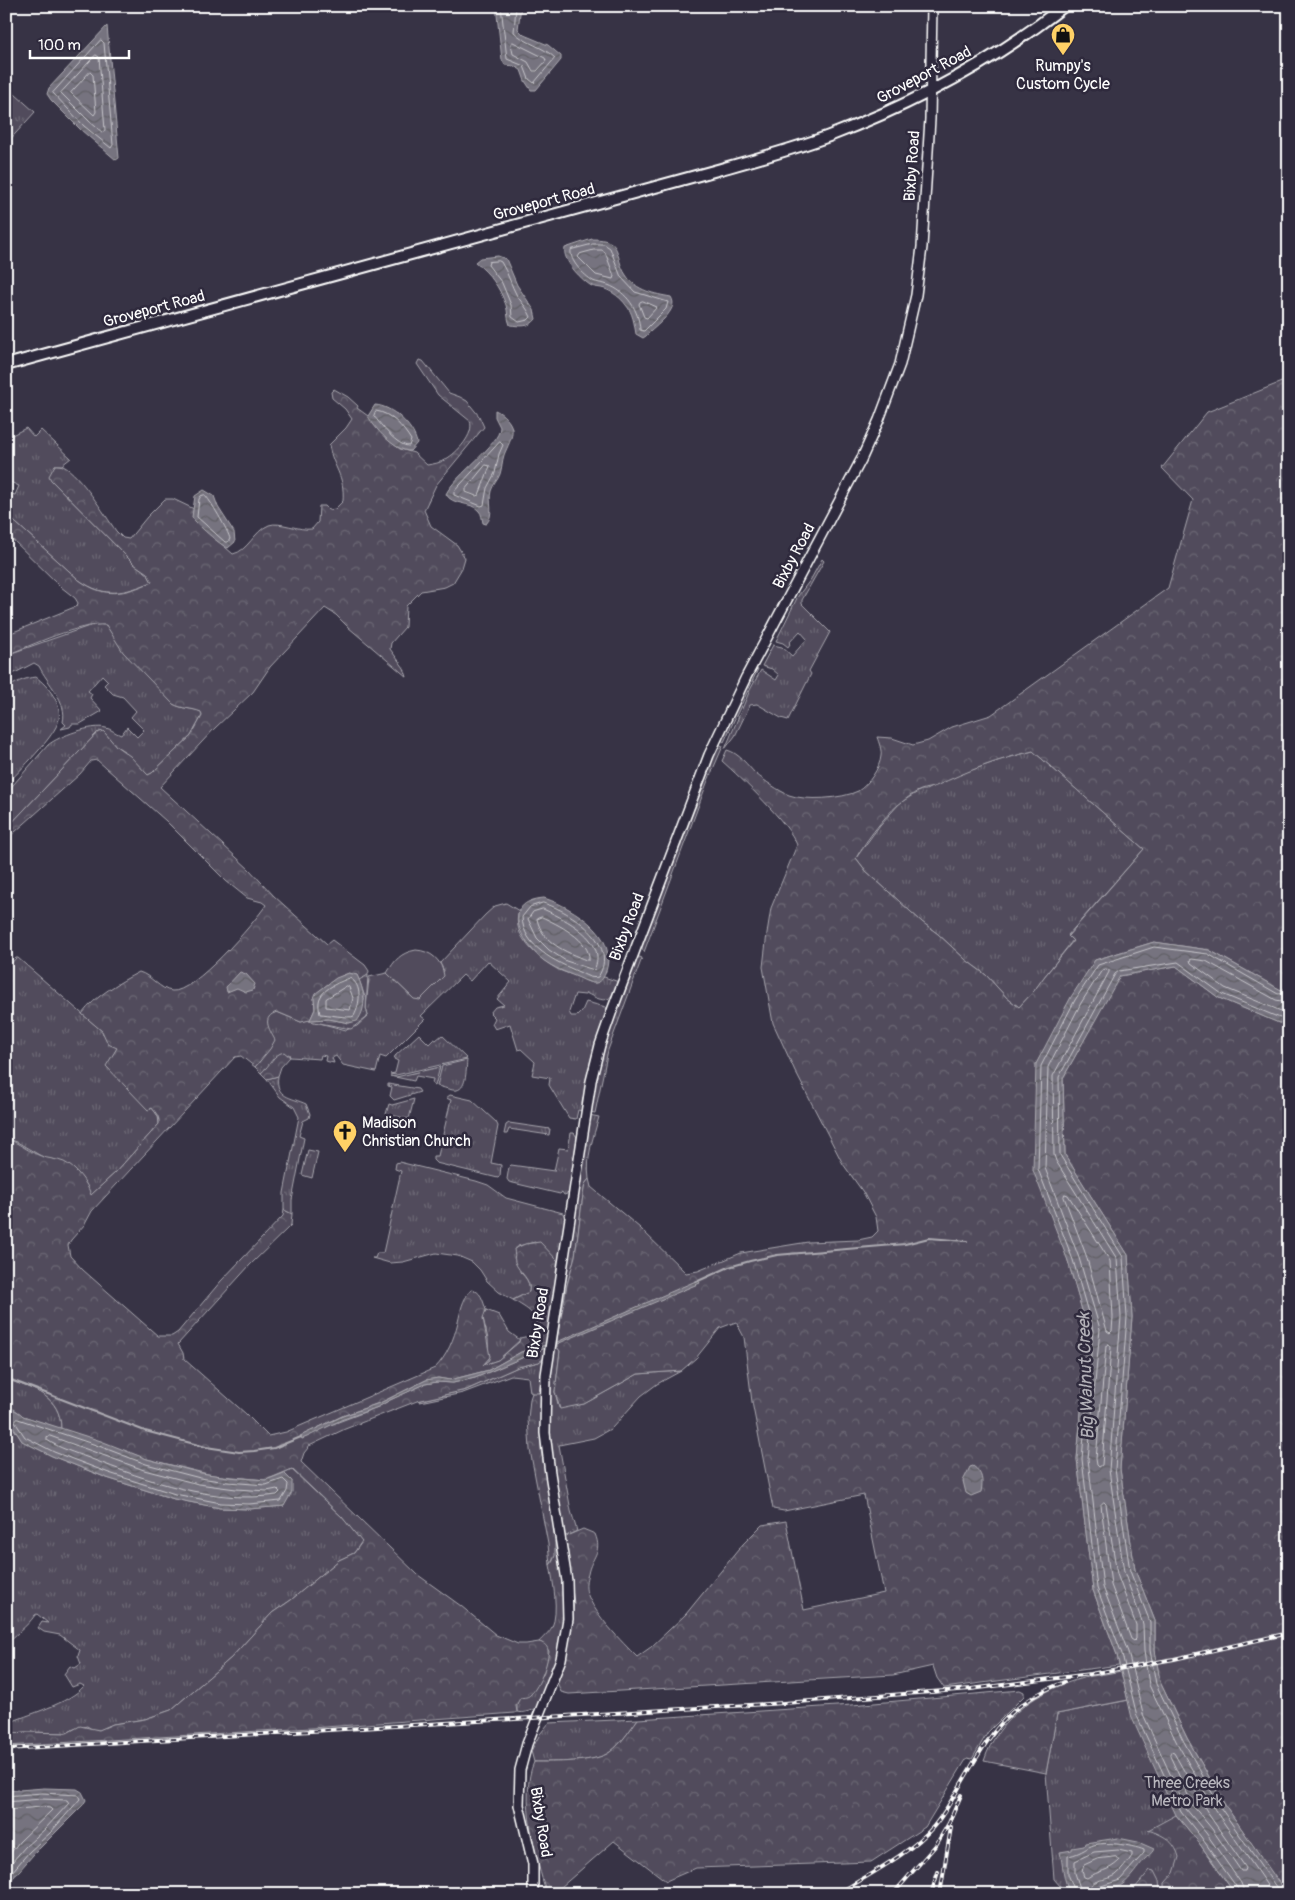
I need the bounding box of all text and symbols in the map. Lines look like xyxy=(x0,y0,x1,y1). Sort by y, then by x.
shop icon: Rumpy's Custom Cycle xyxy=(1050,22,1076,56)
scale bar xyxy=(30,28,129,60)
text: 100 m xyxy=(38,36,81,55)
street label: Groveport Road xyxy=(873,42,975,108)
place label: Rumpy's Custom Cycle xyxy=(1016,56,1110,94)
street label: Bixby Road xyxy=(900,130,924,202)
street label: Groveport Road xyxy=(491,179,597,225)
street label: Groveport Road xyxy=(101,286,207,332)
street label: Bixby Road xyxy=(768,520,820,592)
street label: Bixby Road xyxy=(605,890,649,964)
place label: Madison Christian Church xyxy=(362,1113,471,1151)
church icon: Madison Christian Church xyxy=(332,1119,358,1153)
street label: Bixby Road xyxy=(523,1286,553,1360)
water label: Big Walnut Creek xyxy=(1072,1311,1100,1440)
park label: Three Creeks Metro Park xyxy=(1144,1773,1230,1811)
street label: Bixby Road xyxy=(526,1785,556,1859)

